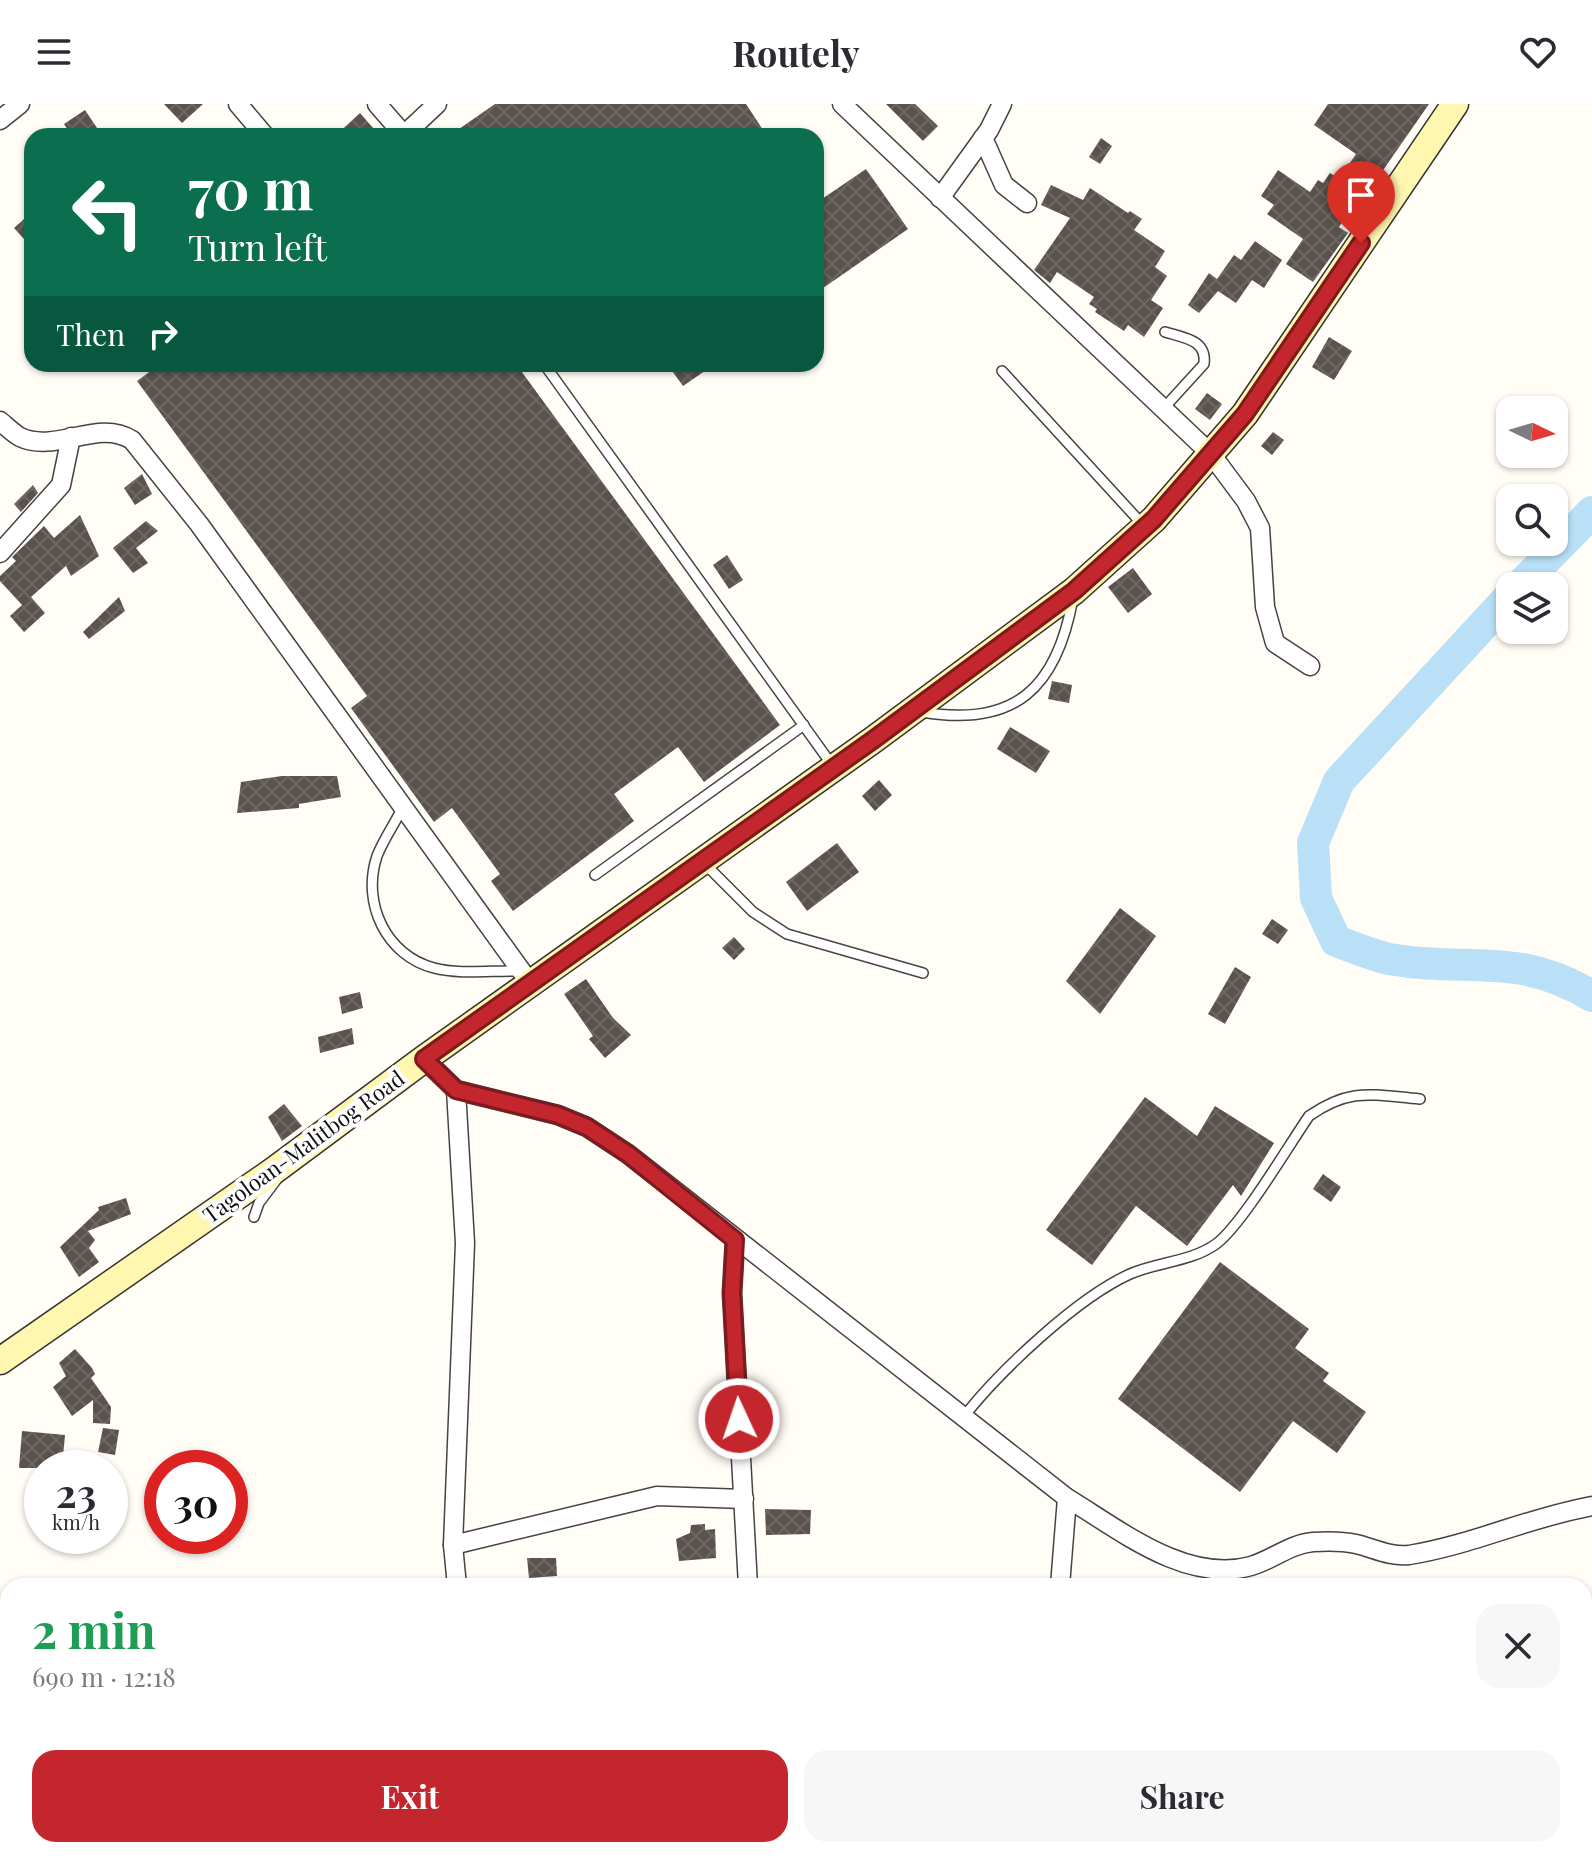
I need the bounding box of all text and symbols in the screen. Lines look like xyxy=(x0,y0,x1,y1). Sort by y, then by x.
text: Routely xyxy=(732,28,860,76)
icon: menu xyxy=(32,30,76,74)
icon: heart xyxy=(1516,30,1560,74)
text: 70 m xyxy=(188,150,313,225)
icon: left xyxy=(56,160,160,264)
pin xyxy=(1327,161,1395,243)
icon: arrive xyxy=(1339,173,1383,217)
text: Turn left xyxy=(188,222,327,270)
icon: right xyxy=(141,312,185,356)
text: Then xyxy=(56,314,125,354)
north arrow xyxy=(1496,396,1568,468)
map controls xyxy=(1496,396,1568,644)
button: search xyxy=(1496,484,1568,556)
button: layers xyxy=(1496,572,1568,644)
street label: Tagoloan-Malitbog Road xyxy=(196,1062,410,1229)
position arrow xyxy=(697,1377,781,1461)
speed limit sign: 30 xyxy=(144,1450,248,1554)
text: 23 xyxy=(56,1465,96,1518)
text: km/h xyxy=(52,1508,100,1535)
text: 2 min xyxy=(32,1597,156,1661)
button: close xyxy=(1476,1604,1560,1688)
text: 690 m · 12:18 xyxy=(32,1659,176,1694)
button: Exit xyxy=(32,1750,788,1842)
button: Share xyxy=(804,1750,1560,1842)

